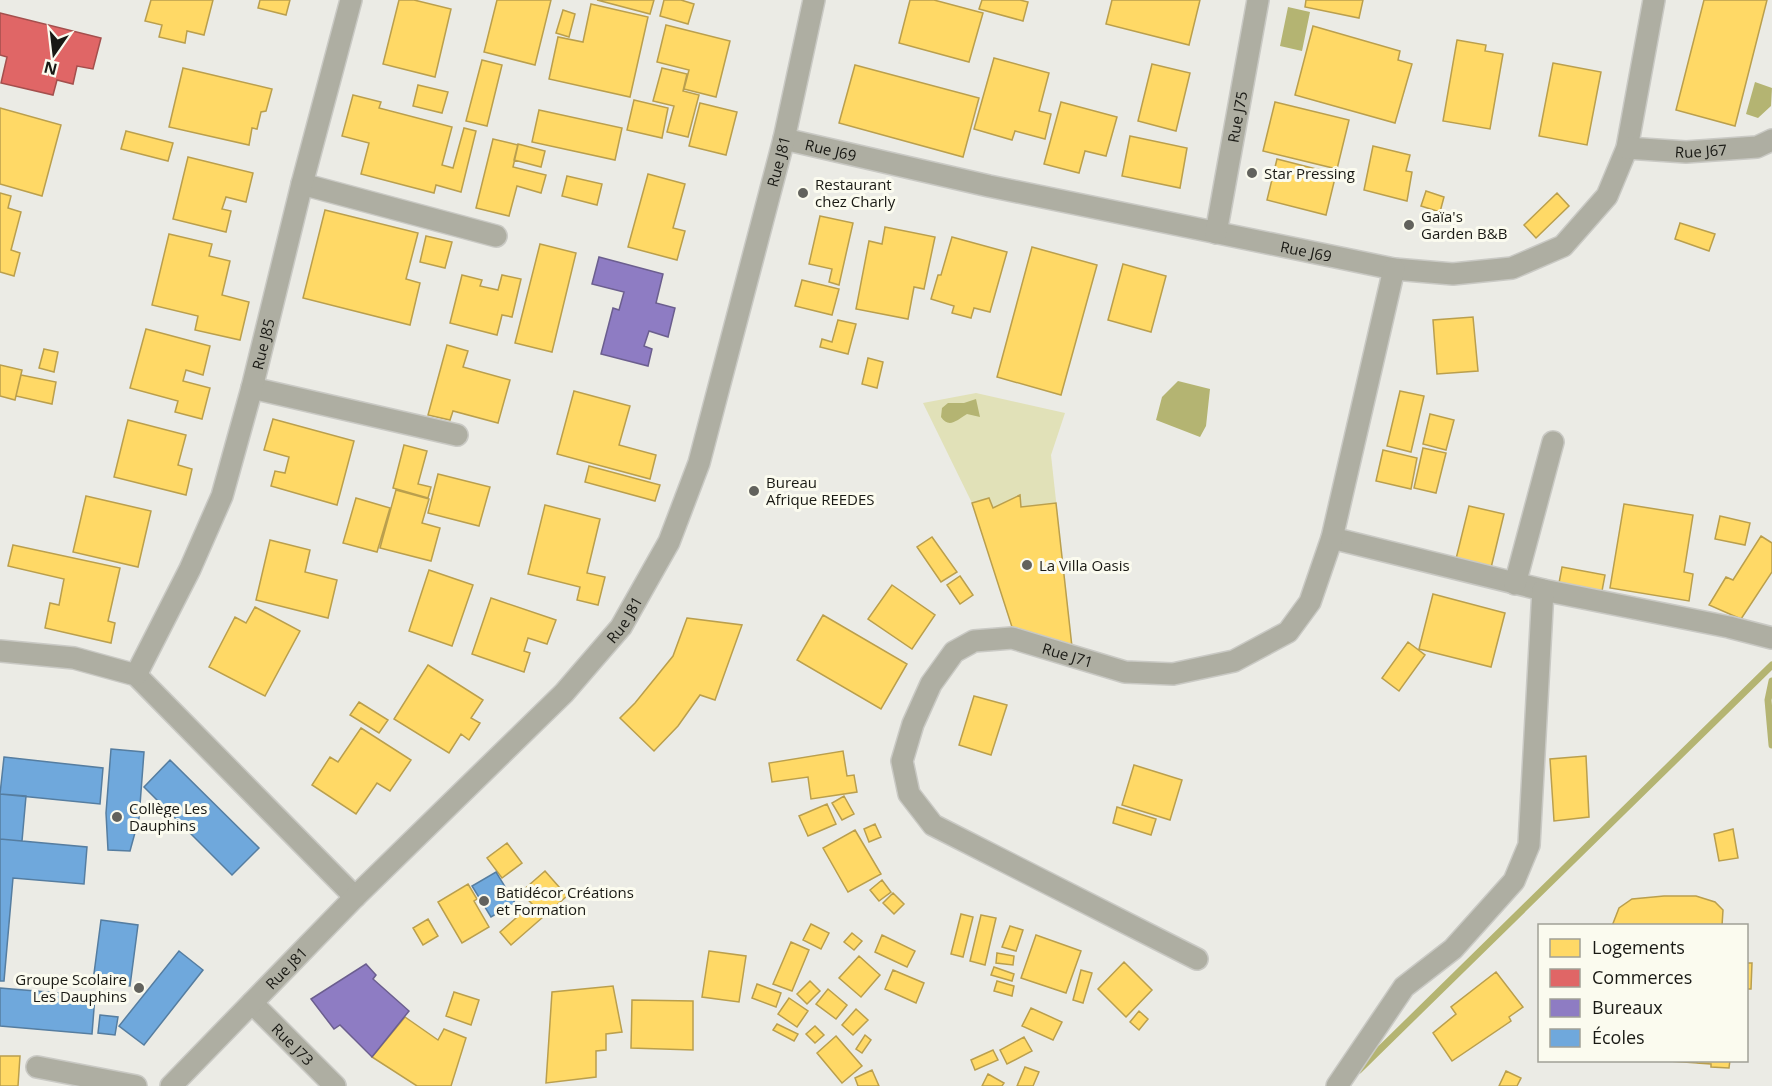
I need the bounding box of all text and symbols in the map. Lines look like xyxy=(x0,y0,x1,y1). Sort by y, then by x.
north arrow xyxy=(24,24,84,84)
text: N xyxy=(41,56,59,81)
street label: Rue J75 xyxy=(1222,90,1251,144)
street label: Rue J81 xyxy=(762,134,794,189)
street label: Rue J69 xyxy=(803,134,858,165)
street label: Rue J67 xyxy=(1674,139,1727,162)
place label: Star Pressing xyxy=(1264,163,1355,183)
marker: Star Pressing xyxy=(1245,166,1259,180)
place label: Restaurant chez Charly xyxy=(815,174,896,211)
marker: Restaurant chez Charly xyxy=(796,186,810,200)
place label: Gaïa's Garden B&B xyxy=(1421,206,1507,243)
marker: Gaïa's Garden B&B xyxy=(1402,218,1416,232)
street label: Rue J69 xyxy=(1279,236,1334,266)
street label: Rue J85 xyxy=(247,316,279,372)
place label: Bureau Afrique REEDES xyxy=(766,472,875,509)
marker: Bureau Afrique REEDES xyxy=(747,484,761,498)
place label: La Villa Oasis xyxy=(1039,555,1130,575)
marker: La Villa Oasis xyxy=(1020,558,1034,572)
street label: Rue J81 xyxy=(602,593,646,647)
street label: Rue J71 xyxy=(1040,638,1095,672)
place label: Collège Les Dauphins xyxy=(129,798,207,835)
marker: Collège Les Dauphins xyxy=(110,810,124,824)
place label: Batidécor Créations et Formation xyxy=(496,882,634,919)
marker: Batidécor Créations et Formation xyxy=(477,894,491,908)
legend xyxy=(1538,924,1748,1062)
text: Logements xyxy=(1592,935,1685,959)
street label: Rue J81 xyxy=(261,942,311,993)
text: Commerces xyxy=(1592,965,1692,989)
place label: Groupe Scolaire Les Dauphins xyxy=(15,969,127,1006)
marker: Groupe Scolaire Les Dauphins xyxy=(132,981,146,995)
text: Bureaux xyxy=(1592,995,1663,1019)
street label: Rue J73 xyxy=(268,1019,318,1069)
text: Écoles xyxy=(1592,1025,1645,1049)

